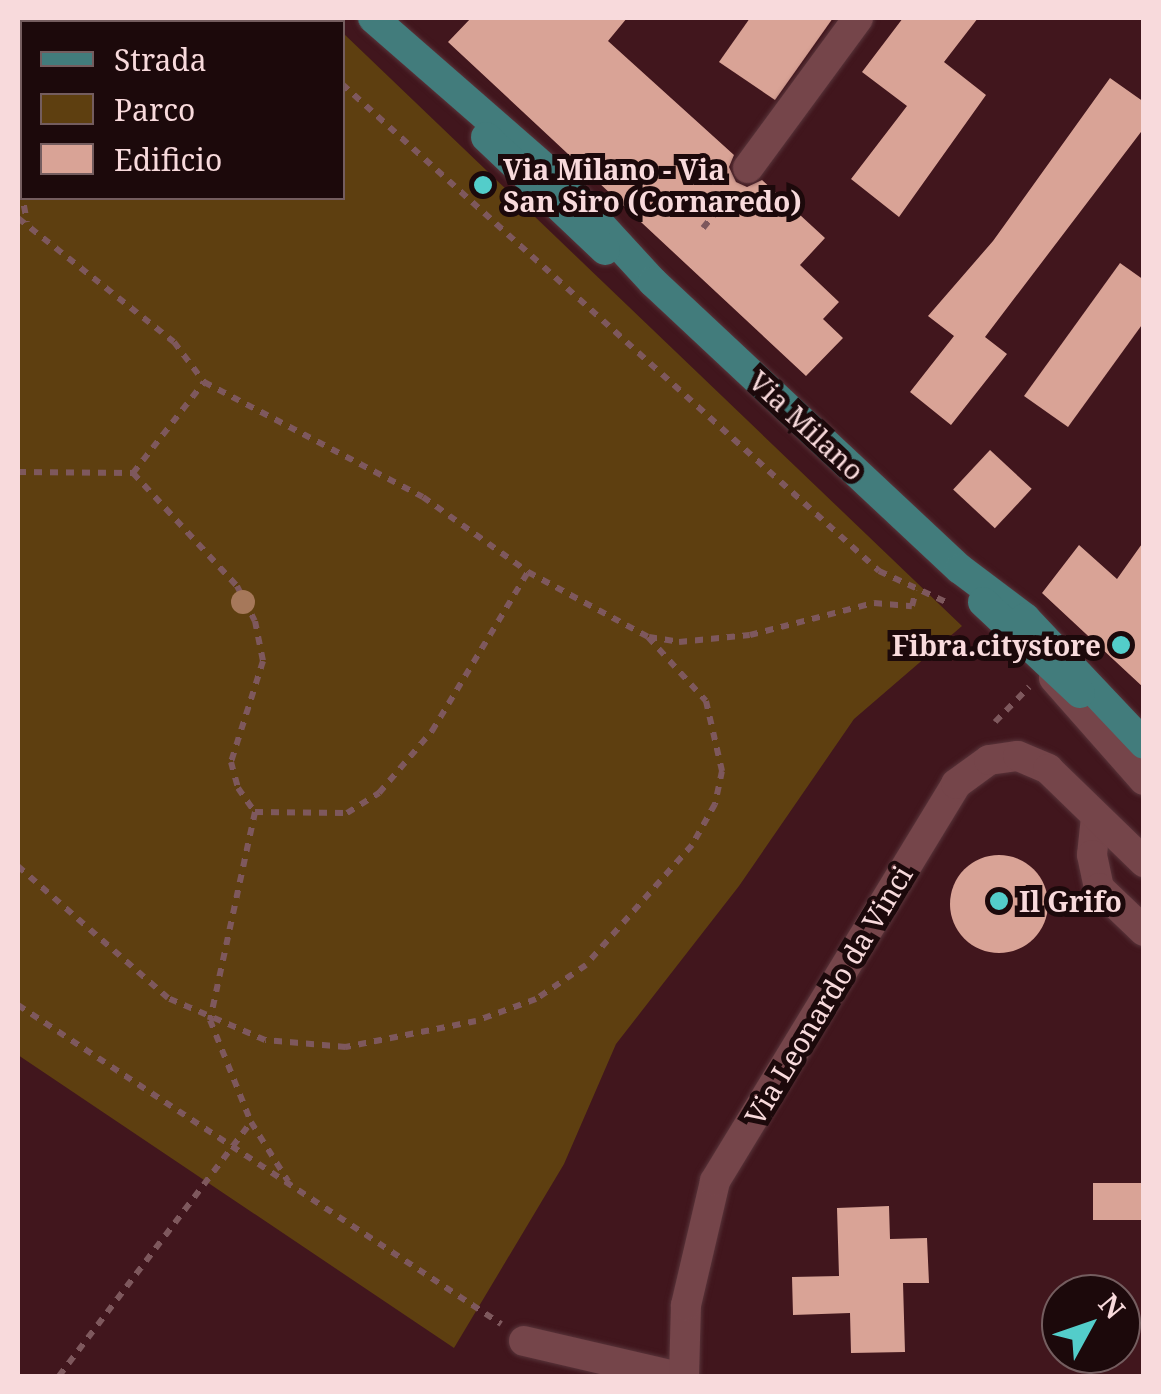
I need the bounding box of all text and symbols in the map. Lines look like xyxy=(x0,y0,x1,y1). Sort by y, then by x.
legend xyxy=(20,20,345,200)
text: Strada xyxy=(114,39,207,80)
text: Parco xyxy=(114,89,195,130)
text: Edificio xyxy=(114,139,222,180)
place label: Via Milano - Via San Siro (Cornaredo) xyxy=(503,152,802,218)
marker: Via Milano - Via San Siro (Cornaredo) xyxy=(472,174,494,196)
street label: Via Milano xyxy=(743,363,871,487)
place label: Fibra.citystore xyxy=(892,628,1101,662)
marker: Fibra.citystore xyxy=(1110,634,1132,656)
street label: Via Leonardo da Vinci xyxy=(737,859,919,1131)
place label: Il Grifo xyxy=(1019,884,1122,918)
marker: Il Grifo xyxy=(988,890,1010,912)
north arrow xyxy=(1041,1274,1141,1374)
text: N xyxy=(1091,1285,1134,1327)

